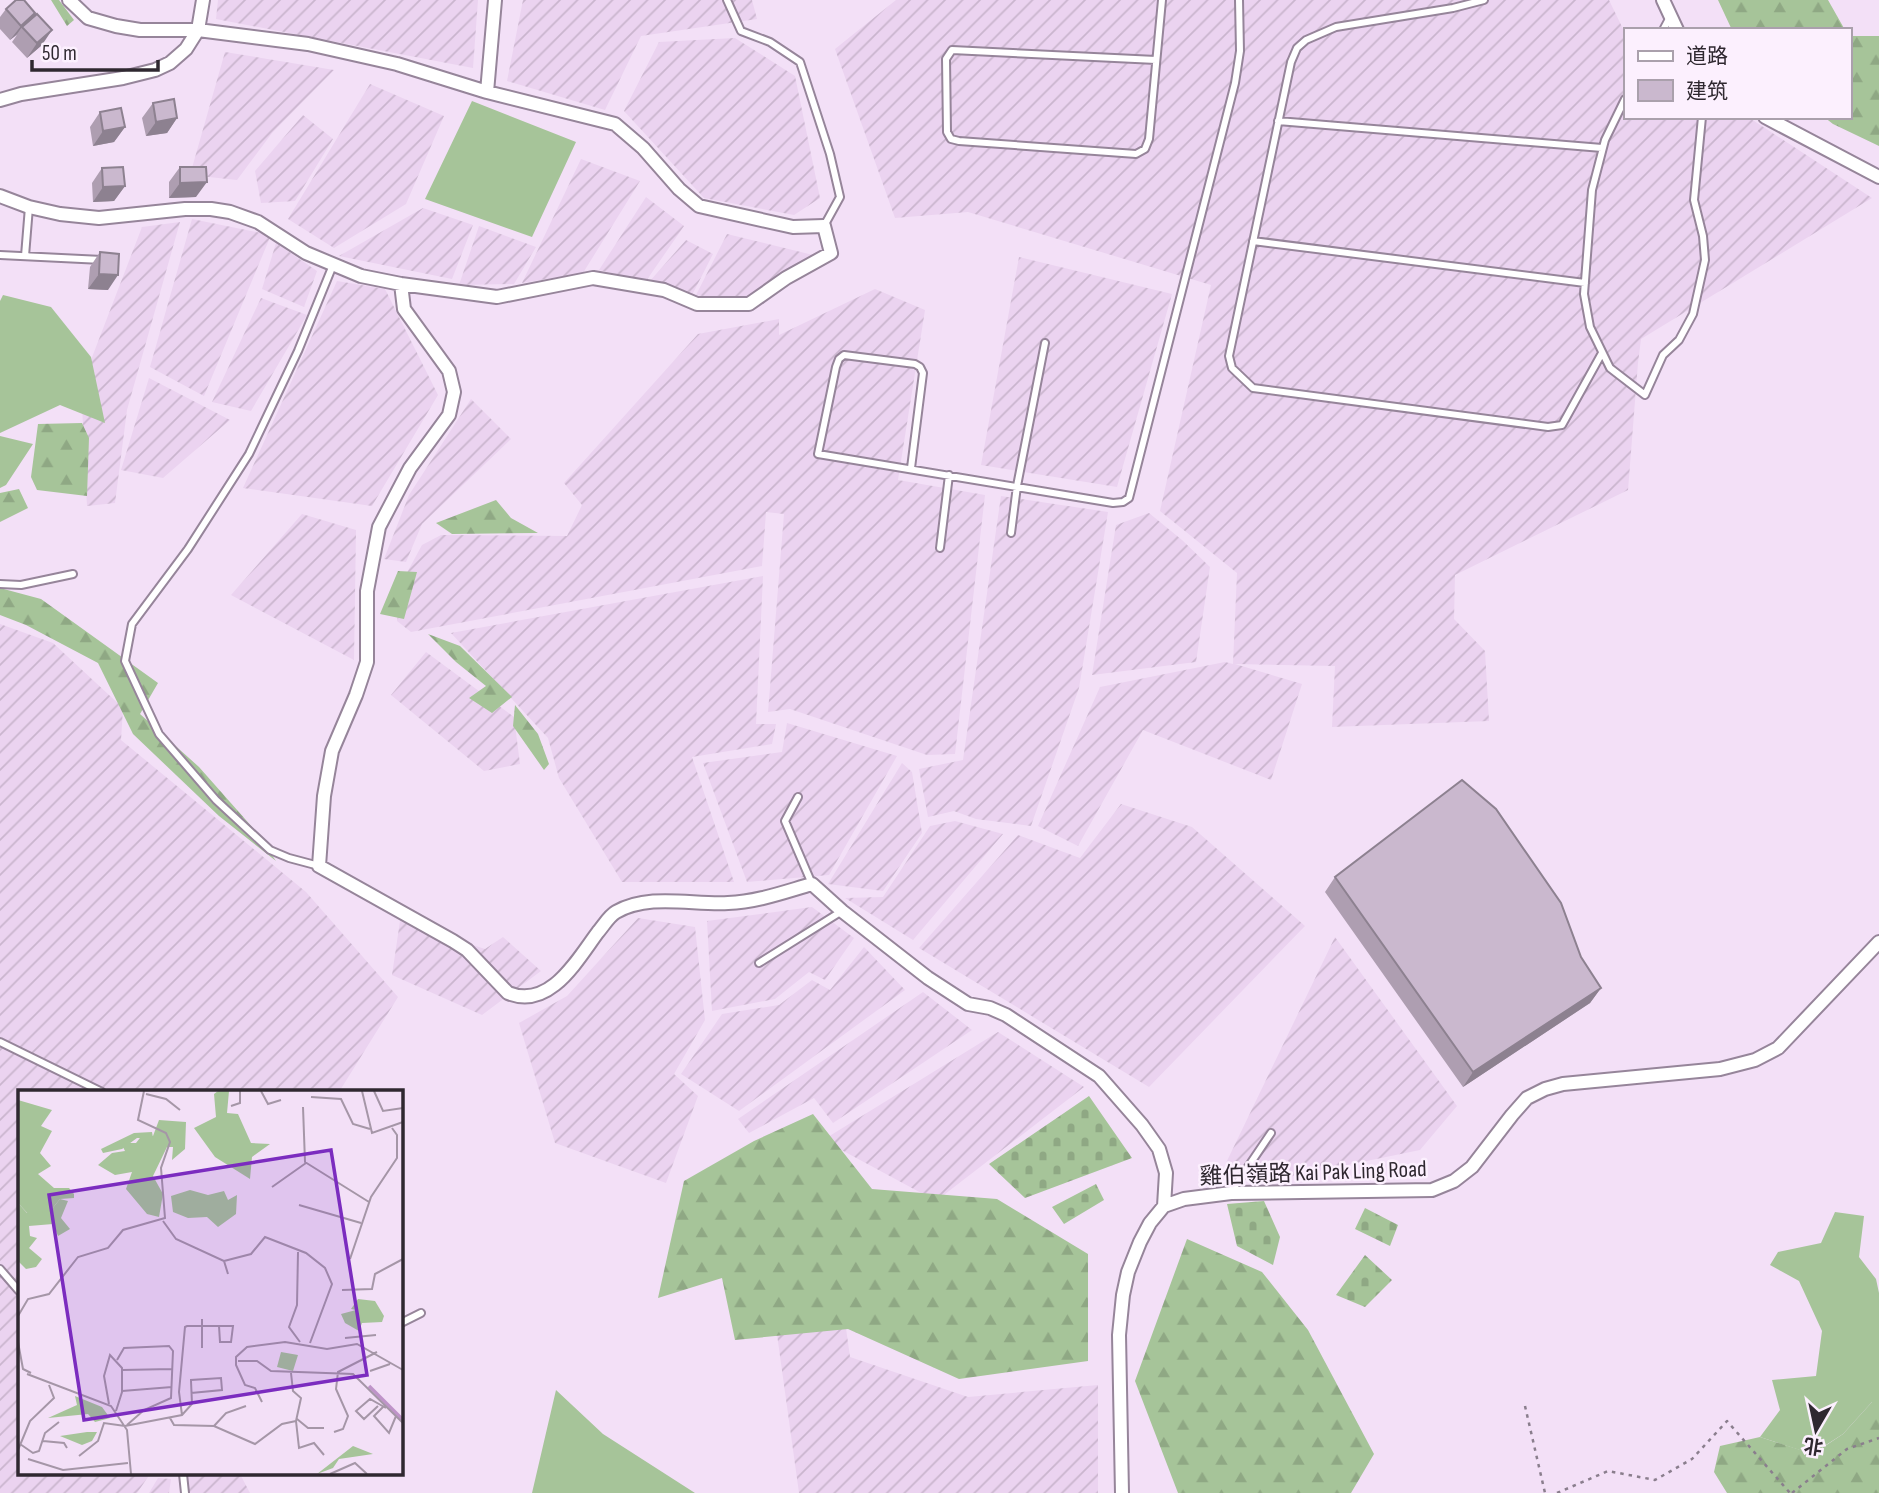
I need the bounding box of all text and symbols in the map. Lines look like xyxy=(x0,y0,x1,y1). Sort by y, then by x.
scale bar xyxy=(32,28,158,72)
legend xyxy=(1624,28,1851,119)
text: 50 m xyxy=(42,41,77,66)
text: 道路 xyxy=(1686,44,1728,69)
text: 建筑 xyxy=(1686,79,1728,104)
inset map xyxy=(18,1090,402,1476)
street label: 雞伯嶺路 Kai Pak Ling Road xyxy=(1199,1155,1427,1191)
north arrow xyxy=(1781,1395,1851,1465)
text: 北 xyxy=(1802,1432,1825,1458)

